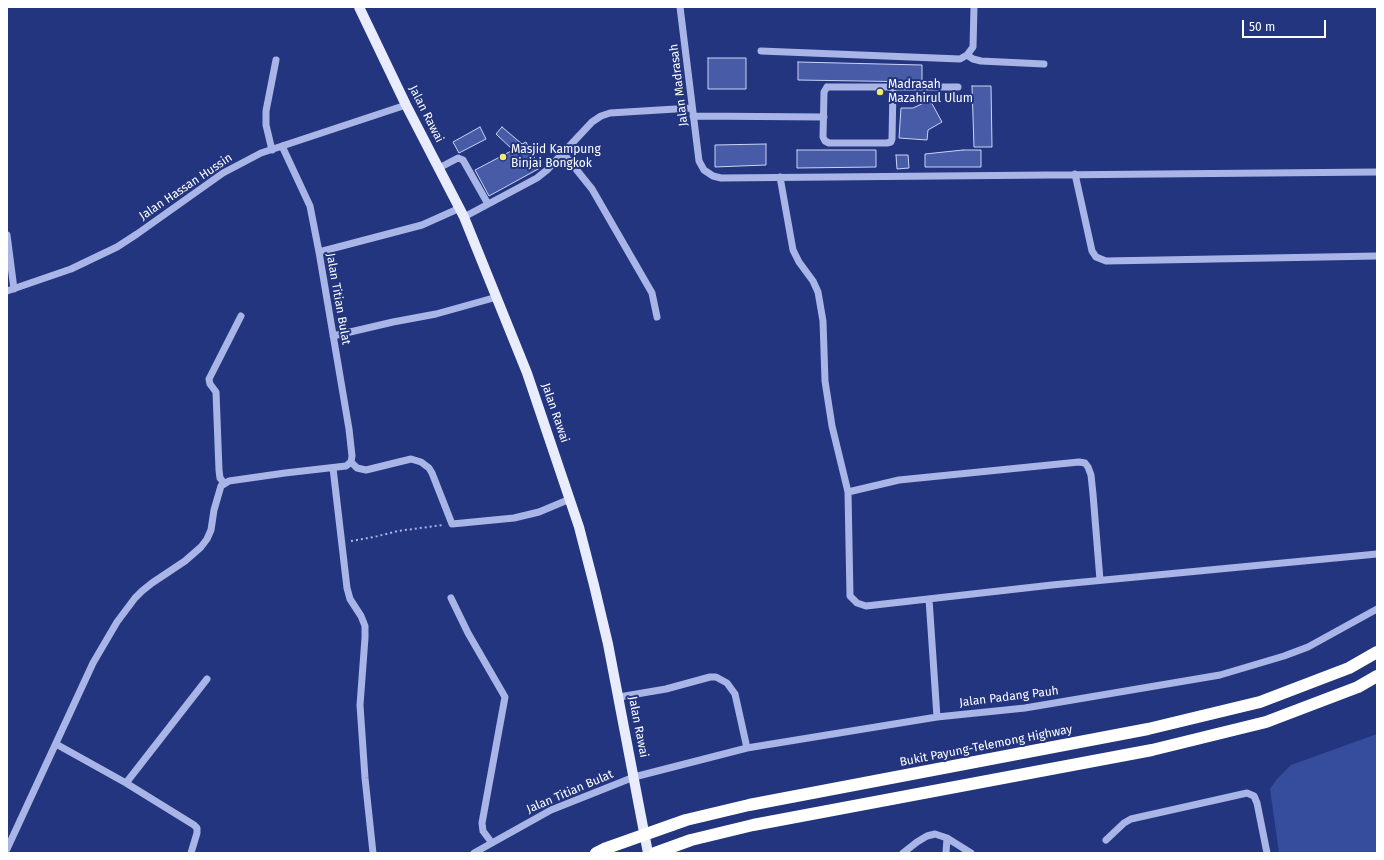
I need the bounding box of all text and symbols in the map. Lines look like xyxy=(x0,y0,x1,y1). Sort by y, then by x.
scale bar xyxy=(1244,12,1328,38)
text: 50 m xyxy=(1249,20,1275,34)
street label: Jalan Madrasah xyxy=(667,43,691,127)
place label: Madrasah Mazahirul Ulum xyxy=(888,78,973,106)
street label: Jalan Rawai xyxy=(405,83,447,145)
marker: Madrasah Mazahirul Ulum xyxy=(875,87,885,97)
place label: Masjid Kampung Binjai Bongkok xyxy=(511,143,601,171)
street label: Jalan Hassan Hussin xyxy=(137,151,235,223)
marker: Masjid Kampung Binjai Bongkok xyxy=(498,152,508,162)
street label: Jalan Titian Bulat xyxy=(323,252,353,346)
street label: Jalan Rawai xyxy=(538,381,572,445)
street label: Jalan Padang Pauh xyxy=(958,684,1060,710)
street label: Jalan Rawai xyxy=(625,695,651,759)
street label: Bukit Payung-Telemong Highway xyxy=(898,722,1074,770)
street label: Jalan Titian Bulat xyxy=(524,767,616,817)

